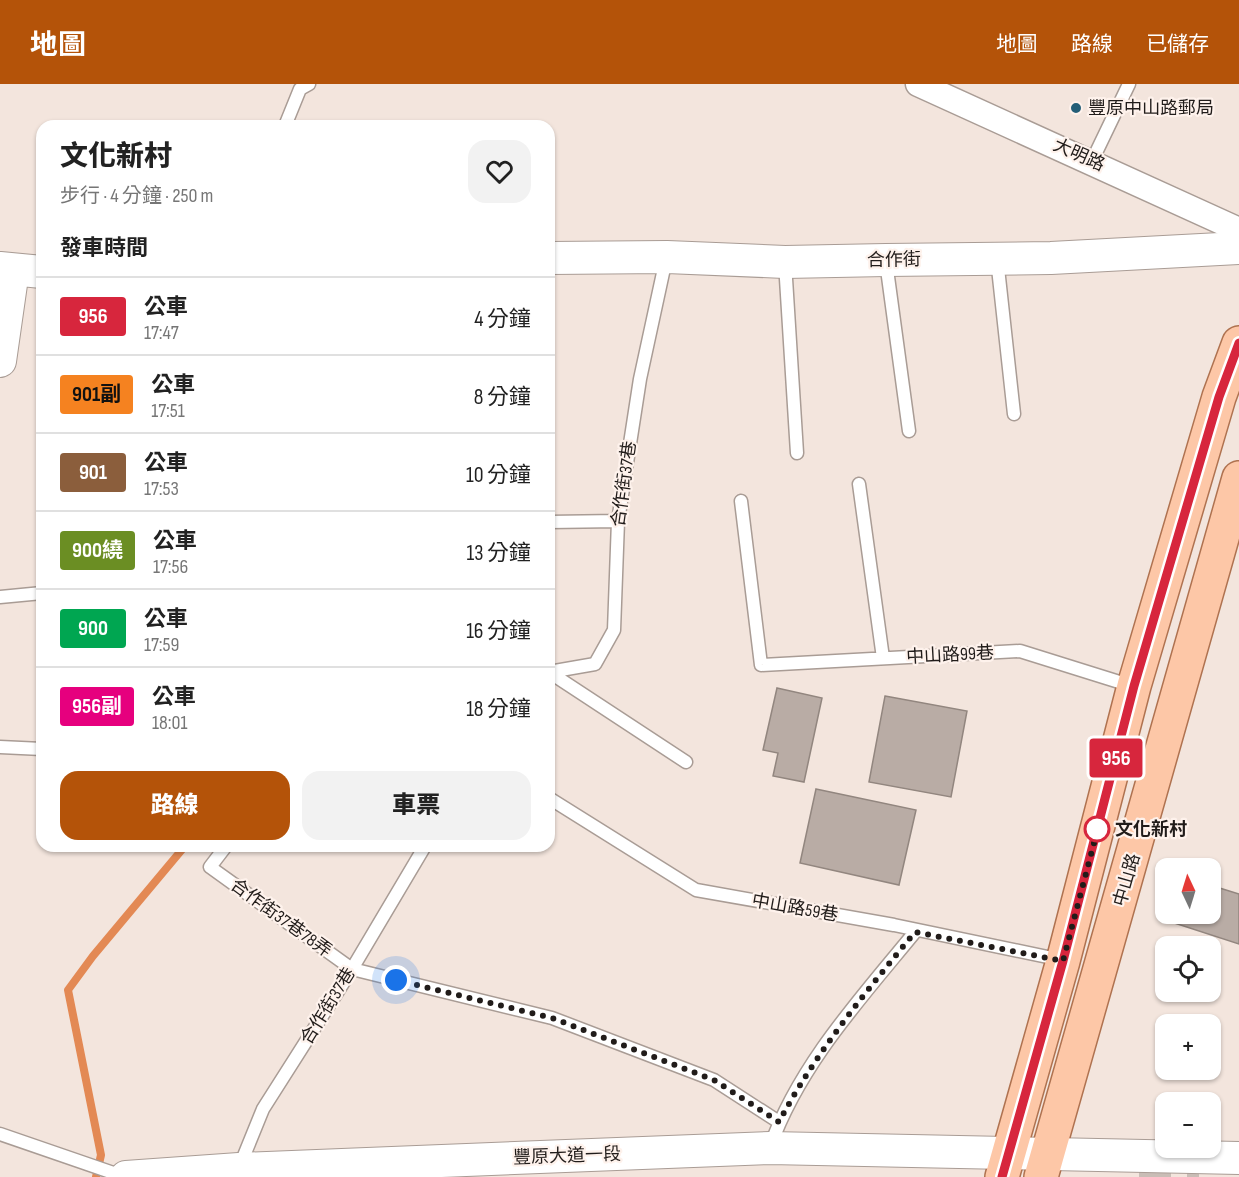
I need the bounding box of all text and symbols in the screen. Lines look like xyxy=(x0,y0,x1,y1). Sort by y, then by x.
text: 地圖 xyxy=(30,29,86,62)
text: 地圖 xyxy=(996,32,1038,57)
text: 路線 xyxy=(1071,32,1113,57)
text: 已儲存 xyxy=(1146,32,1209,57)
place label: 豐原中山路郵局 xyxy=(1088,98,1214,119)
marker: 豐原中山路郵局 xyxy=(1069,101,1083,115)
street label: 大明路 xyxy=(1050,134,1108,176)
text: 文化新村 xyxy=(60,140,172,173)
button: heart xyxy=(468,140,531,203)
text: 步行 · 4 分鐘 · 250 m xyxy=(60,184,213,208)
text: 發車時間 xyxy=(60,235,148,262)
street label: 合作街 xyxy=(867,249,921,271)
text: 公車 xyxy=(144,294,188,321)
text: 956 xyxy=(78,304,108,329)
text: 4 分鐘 xyxy=(474,306,531,333)
text: 17:47 xyxy=(144,321,179,345)
text: 公車 xyxy=(151,372,195,399)
text: 901副 xyxy=(72,382,121,407)
text: 8 分鐘 xyxy=(474,384,531,411)
text: 17:51 xyxy=(151,399,185,423)
street label: 合作街37巷 xyxy=(608,440,640,528)
text: 公車 xyxy=(144,450,188,477)
text: 901 xyxy=(79,460,107,485)
text: 10 分鐘 xyxy=(466,462,531,489)
text: 17:53 xyxy=(144,477,179,501)
text: 公車 xyxy=(153,528,197,555)
text: 900繞 xyxy=(72,538,123,563)
text: 13 分鐘 xyxy=(467,540,531,567)
text: 17:56 xyxy=(153,555,188,579)
text: 公車 xyxy=(144,606,188,633)
text: 900 xyxy=(78,616,108,641)
text: 16 分鐘 xyxy=(466,618,531,645)
text: 17:59 xyxy=(144,633,179,657)
street label: 中山路99巷 xyxy=(906,642,994,668)
text: 公車 xyxy=(152,684,196,711)
text: 956副 xyxy=(72,694,122,719)
text: 18 分鐘 xyxy=(466,696,531,723)
text: 18:01 xyxy=(152,711,188,735)
line badge: 956 xyxy=(1082,738,1150,778)
text: 956 xyxy=(1101,746,1131,771)
button: 路線 xyxy=(60,771,290,840)
button: 車票 xyxy=(302,771,531,840)
marker: 文化新村 xyxy=(1084,816,1110,842)
place label: 文化新村 xyxy=(1115,819,1187,840)
street label: 中山路 xyxy=(1109,851,1145,909)
north arrow xyxy=(1155,858,1221,924)
map controls xyxy=(1155,858,1221,1158)
street label: 合作街37巷78弄 xyxy=(226,874,336,962)
street label: 中山路59巷 xyxy=(750,890,840,926)
button: locate xyxy=(1155,936,1221,1002)
street label: 合作街37巷 xyxy=(296,964,360,1048)
your location xyxy=(381,965,411,995)
button: + xyxy=(1155,1014,1221,1080)
button: − xyxy=(1155,1092,1221,1158)
street label: 豐原大道一段 xyxy=(513,1144,621,1168)

